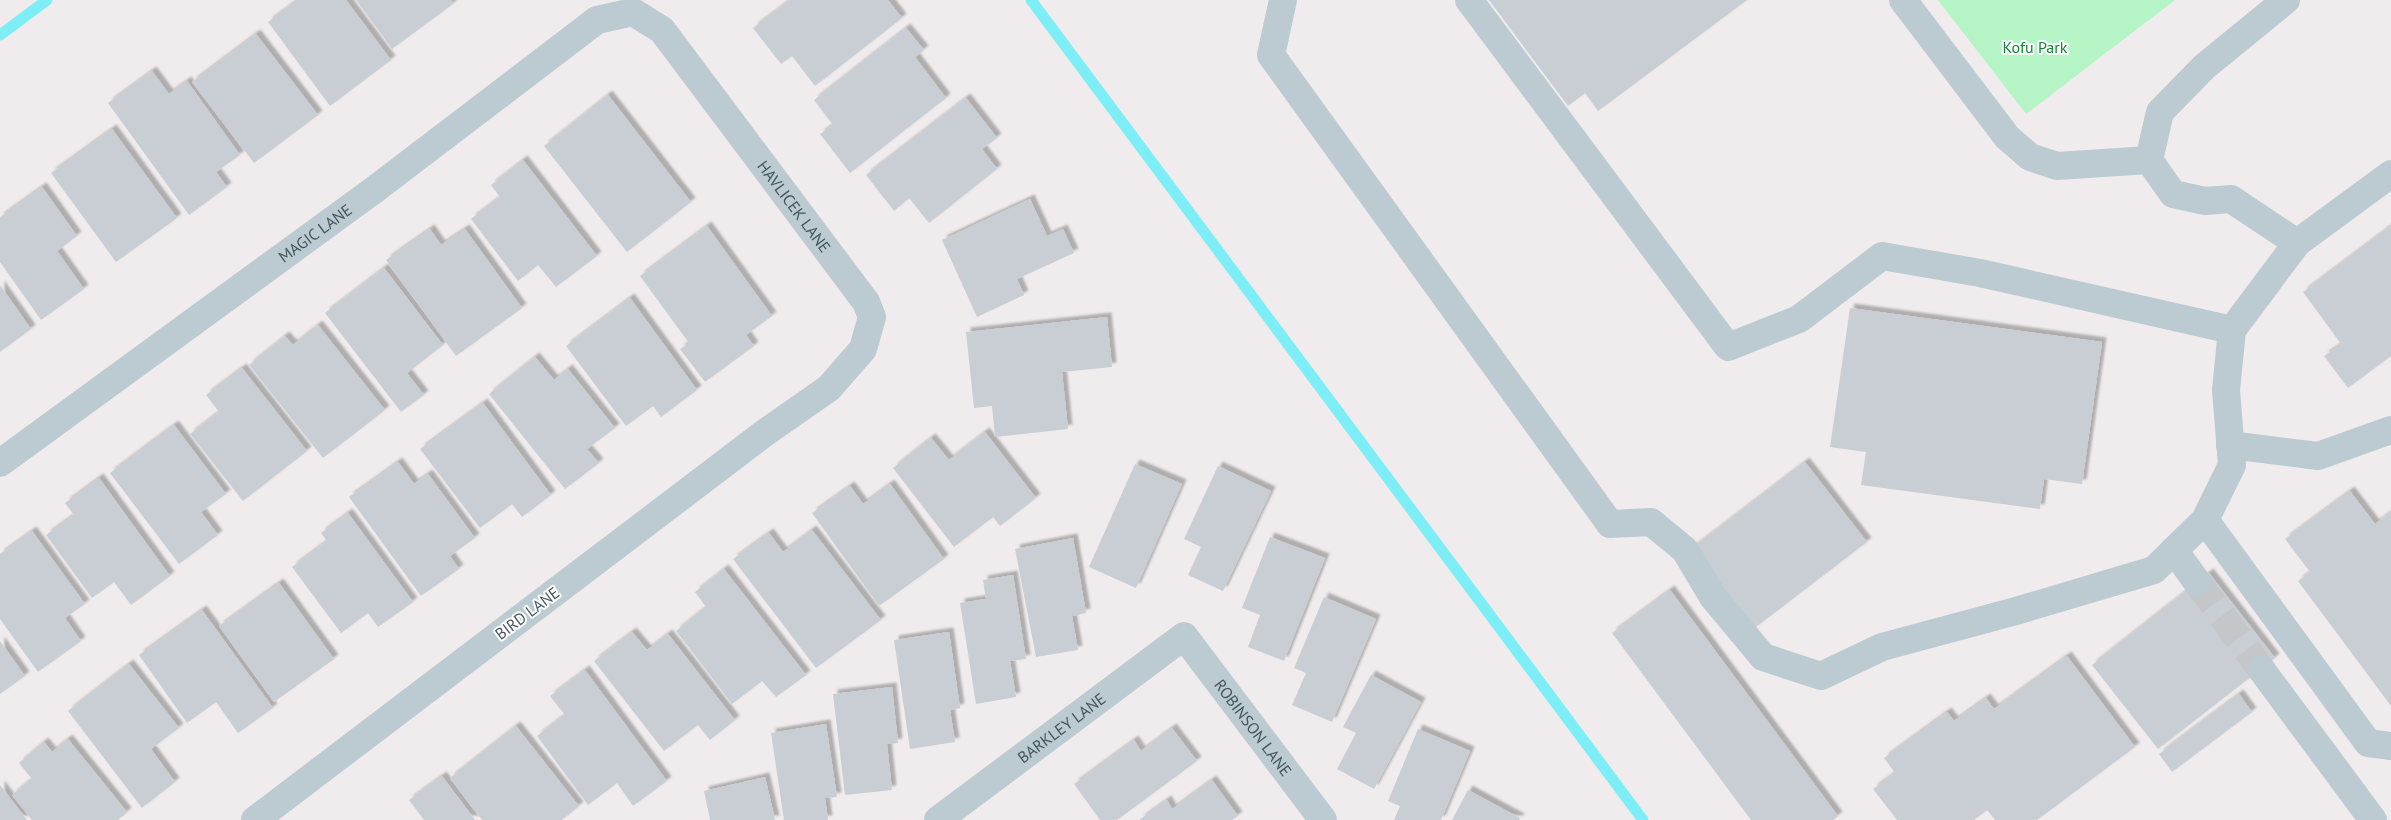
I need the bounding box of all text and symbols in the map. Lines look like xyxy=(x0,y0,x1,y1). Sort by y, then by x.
park label: Kofu Park xyxy=(2003,37,2068,57)
street label: HAVLICEK LANE xyxy=(753,157,835,256)
street label: MAGIC LANE xyxy=(274,200,356,266)
street label: BIRD LANE xyxy=(491,582,563,644)
street label: ROBINSON LANE xyxy=(1210,675,1296,780)
street label: BARKLEY LANE xyxy=(1013,688,1109,767)

